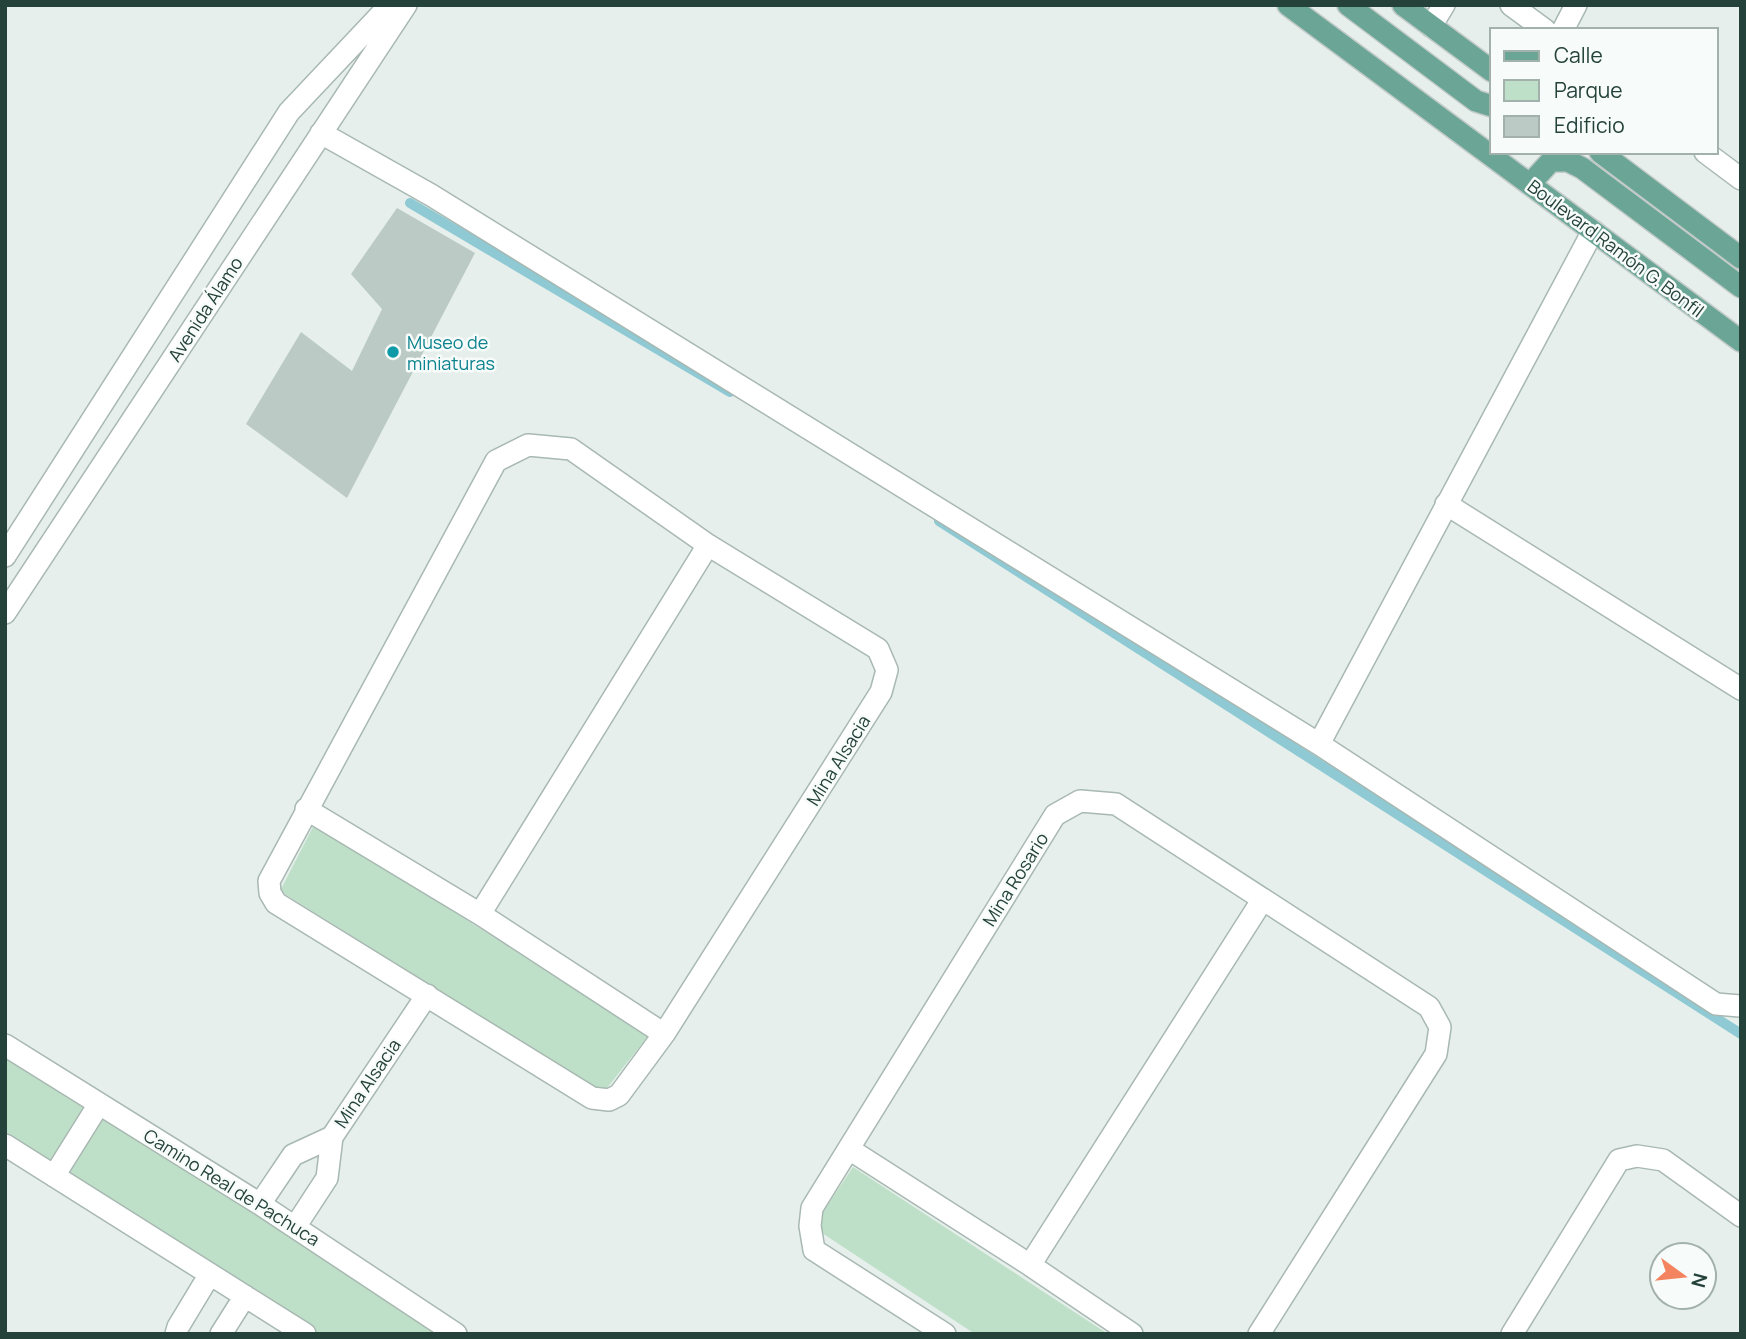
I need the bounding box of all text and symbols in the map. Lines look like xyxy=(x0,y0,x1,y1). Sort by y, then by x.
legend xyxy=(1490,28,1718,154)
text: Calle xyxy=(1554,41,1603,69)
text: Parque xyxy=(1554,76,1623,104)
text: Edificio xyxy=(1554,111,1625,139)
street label: Boulevard Ramón G. Bonfil xyxy=(1523,174,1709,322)
street label: Avenida Álamo xyxy=(162,252,248,366)
place label: Museo de miniaturas xyxy=(407,330,495,375)
marker: Museo de miniaturas xyxy=(385,344,401,360)
street label: Mina Alsacia xyxy=(801,710,875,810)
street label: Mina Rosario xyxy=(977,828,1053,930)
street label: Mina Alsacia xyxy=(328,1034,406,1132)
street label: Camino Real de Pachuca xyxy=(139,1123,325,1251)
north arrow xyxy=(1648,1241,1718,1311)
text: N xyxy=(1685,1270,1714,1290)

